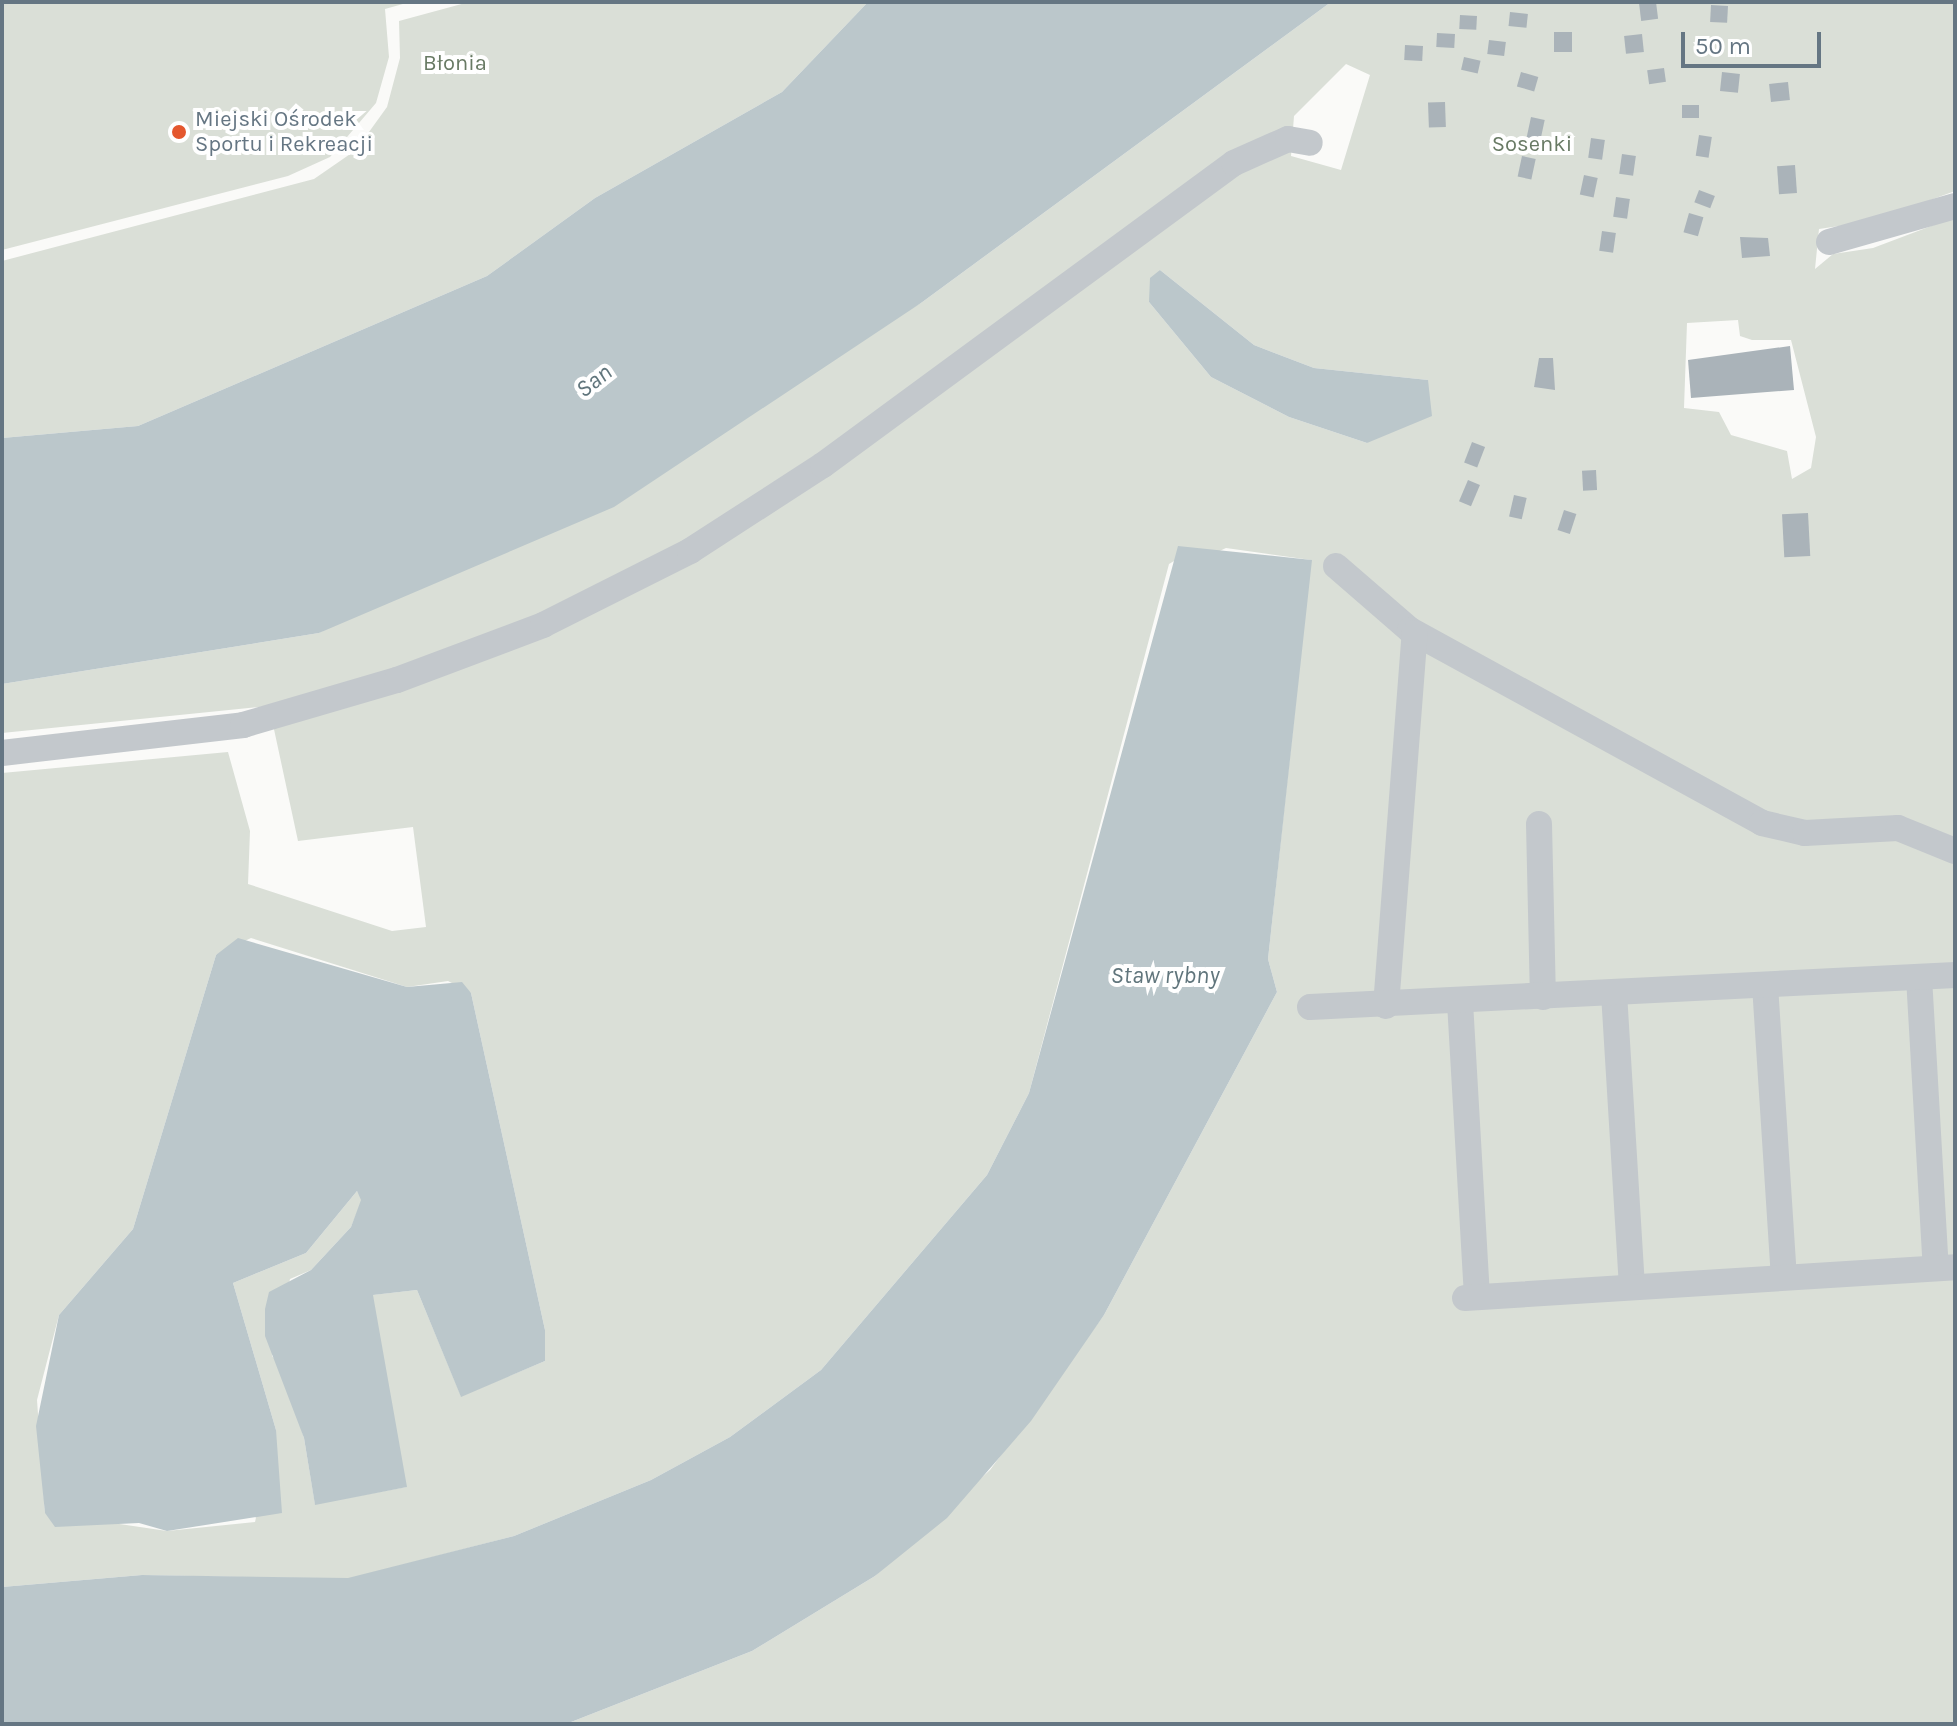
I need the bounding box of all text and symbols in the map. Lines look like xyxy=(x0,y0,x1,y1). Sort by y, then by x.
scale bar xyxy=(1685,16,1825,66)
text: 50 m xyxy=(1695,32,1751,60)
park label: Błonia xyxy=(423,51,487,77)
place label: Miejski Ośrodek Sportu i Rekreacji xyxy=(195,106,373,158)
marker: Miejski Ośrodek Sportu i Rekreacji xyxy=(170,123,188,141)
park label: Sosenki xyxy=(1492,132,1572,158)
water label: San xyxy=(570,358,618,404)
water label: Staw rybny xyxy=(1111,962,1219,990)

